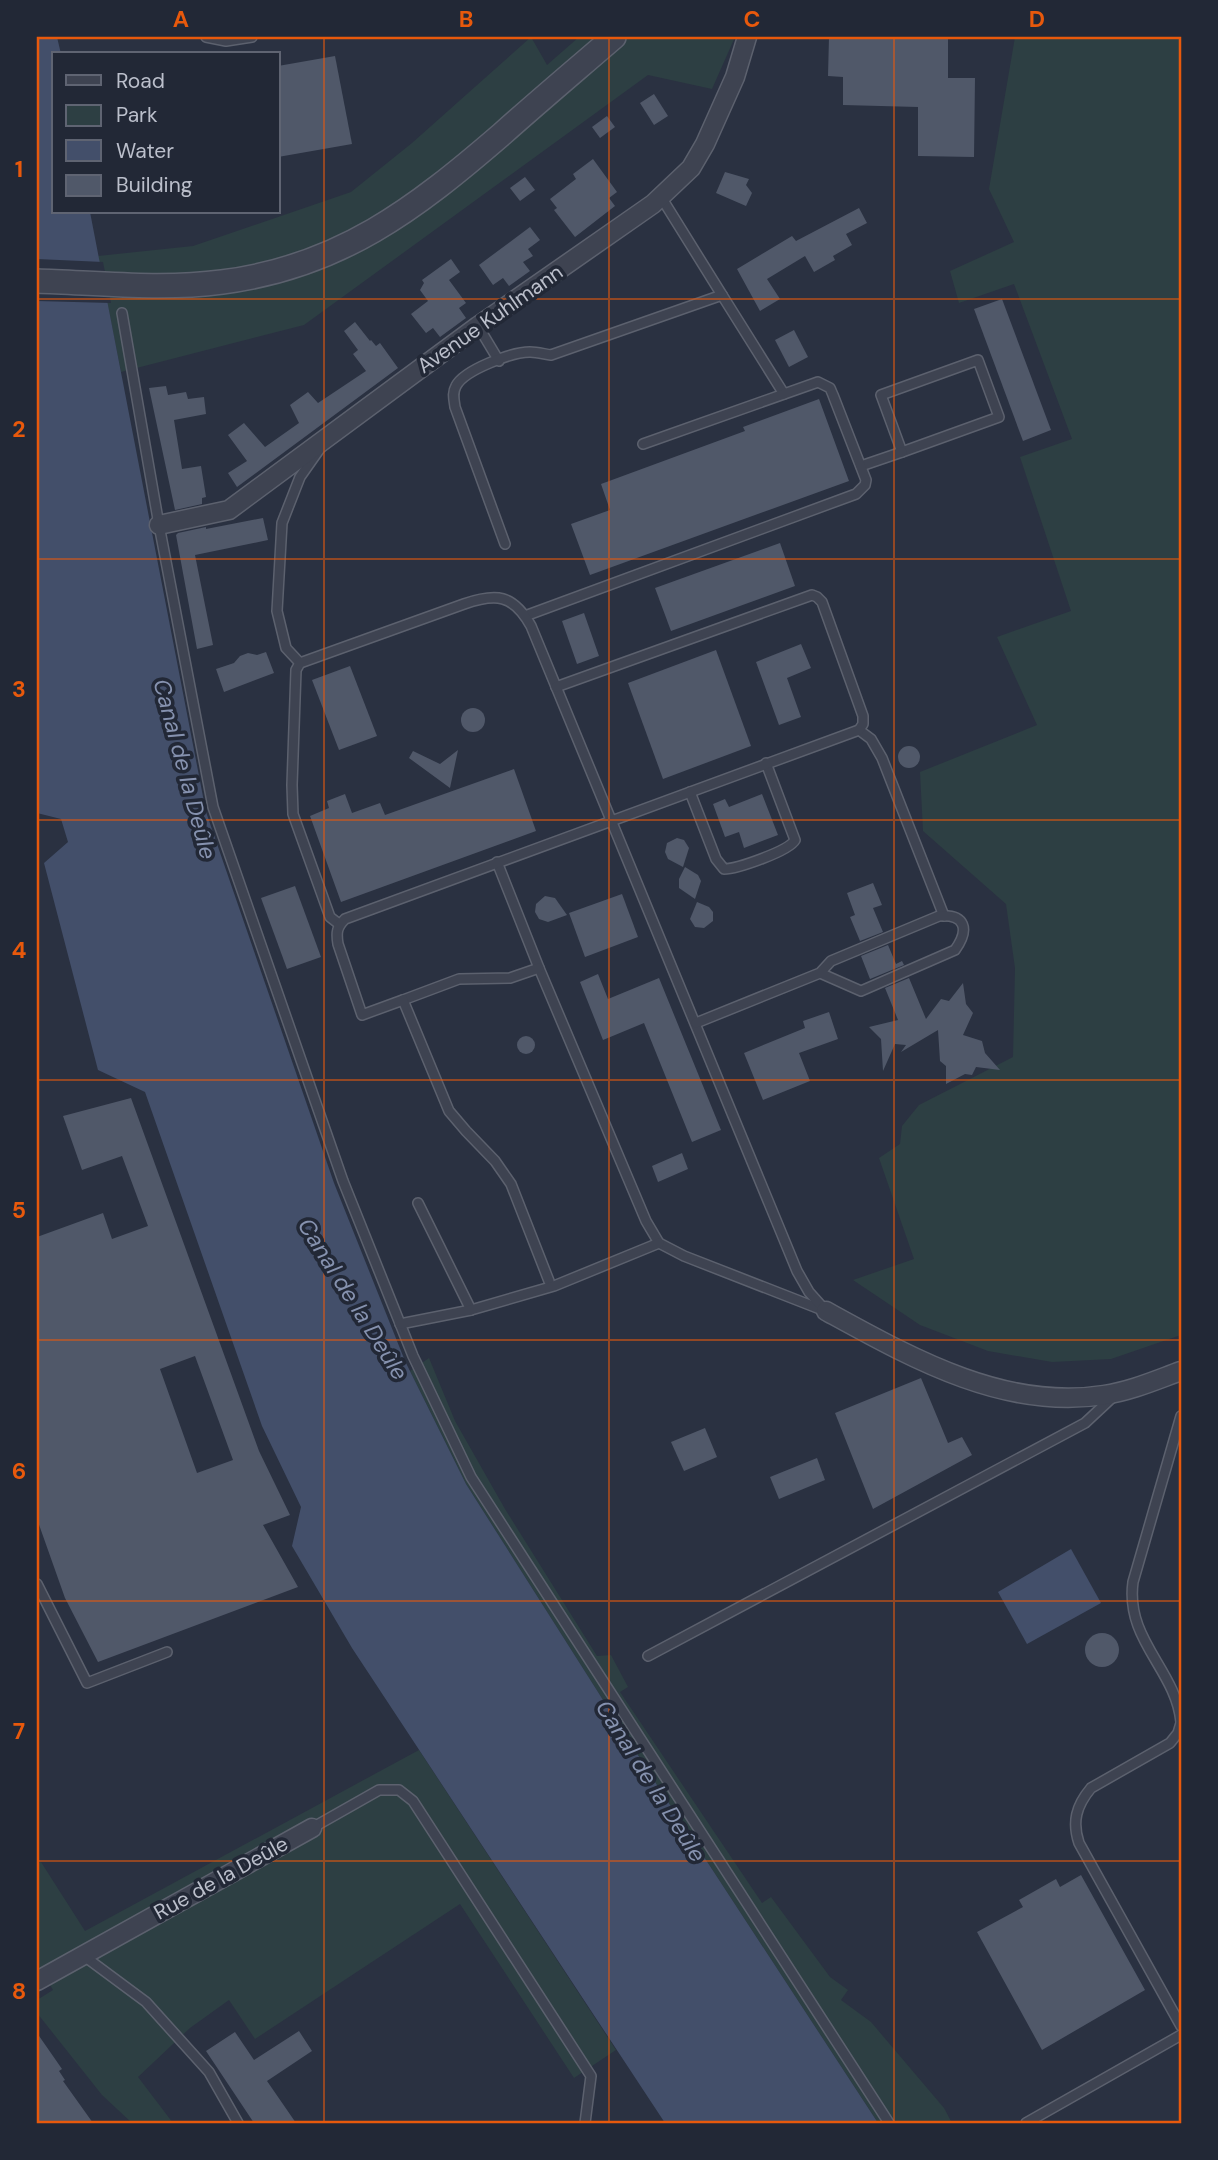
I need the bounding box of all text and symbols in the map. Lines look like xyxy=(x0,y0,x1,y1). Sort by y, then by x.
text: A xyxy=(173,4,189,34)
text: B xyxy=(459,4,473,34)
text: C xyxy=(744,4,760,34)
text: D xyxy=(1029,4,1045,34)
legend xyxy=(52,52,280,214)
text: Road xyxy=(116,67,165,95)
text: Park xyxy=(116,101,158,129)
text: Water xyxy=(116,137,174,165)
text: 1 xyxy=(15,154,23,184)
text: Building xyxy=(116,171,193,199)
street label: Avenue Kuhlmann xyxy=(412,258,568,380)
text: 2 xyxy=(12,414,26,444)
text: 3 xyxy=(12,674,26,704)
water label: Canal de la Deûle xyxy=(147,676,223,862)
text: 4 xyxy=(12,935,27,965)
text: 5 xyxy=(12,1195,26,1225)
water label: Canal de la Deûle xyxy=(291,1212,415,1386)
text: 6 xyxy=(12,1456,26,1486)
water label: Canal de la Deûle xyxy=(589,1694,713,1868)
text: 7 xyxy=(13,1716,25,1746)
street label: Rue de la Deûle xyxy=(149,1830,293,1926)
text: 8 xyxy=(12,1976,26,2006)

